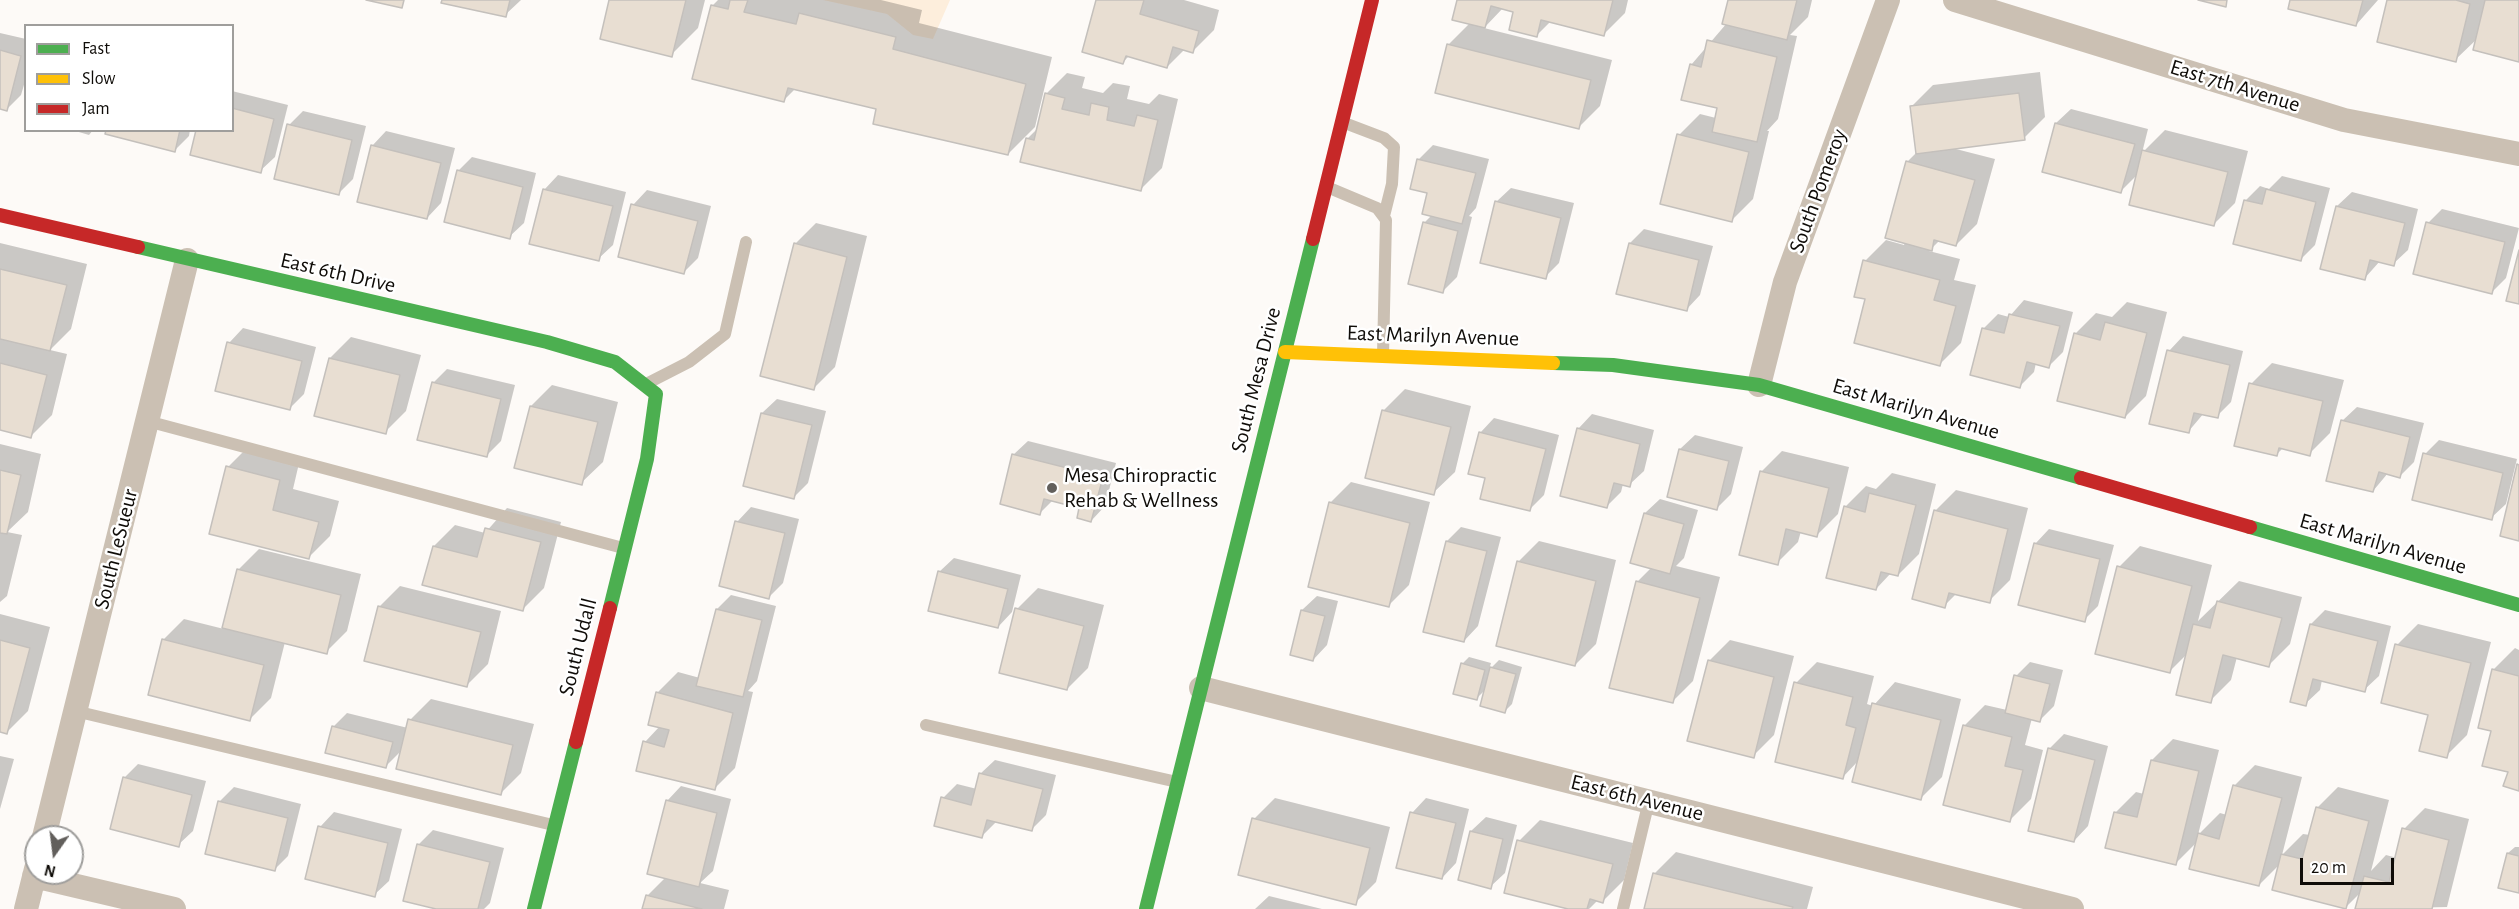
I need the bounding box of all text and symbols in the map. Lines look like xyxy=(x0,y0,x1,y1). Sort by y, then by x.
legend xyxy=(24,24,234,132)
text: Fast xyxy=(82,40,110,58)
street label: East 7th Avenue xyxy=(2167,54,2303,118)
text: Slow xyxy=(82,70,115,88)
text: Jam xyxy=(82,100,110,118)
street label: South Pomeroy xyxy=(1783,125,1853,257)
street label: East 6th Drive xyxy=(278,247,398,299)
street label: South Mesa Drive xyxy=(1225,305,1287,455)
street label: East Marilyn Avenue xyxy=(1346,320,1520,352)
street label: East Marilyn Avenue xyxy=(1829,373,2003,445)
place label: Mesa Chiropractic Rehab & Wellness xyxy=(1064,462,1218,514)
marker: Mesa Chiropractic Rehab & Wellness xyxy=(1045,481,1059,495)
street label: South LeSueur xyxy=(88,486,144,612)
street label: East Marilyn Avenue xyxy=(2296,508,2470,580)
street label: South Udall xyxy=(553,595,603,699)
street label: East 6th Avenue xyxy=(1568,769,1706,827)
north arrow xyxy=(24,825,84,885)
scale bar xyxy=(2303,846,2398,884)
text: 20 m xyxy=(2311,859,2346,877)
text: N xyxy=(43,861,57,880)

